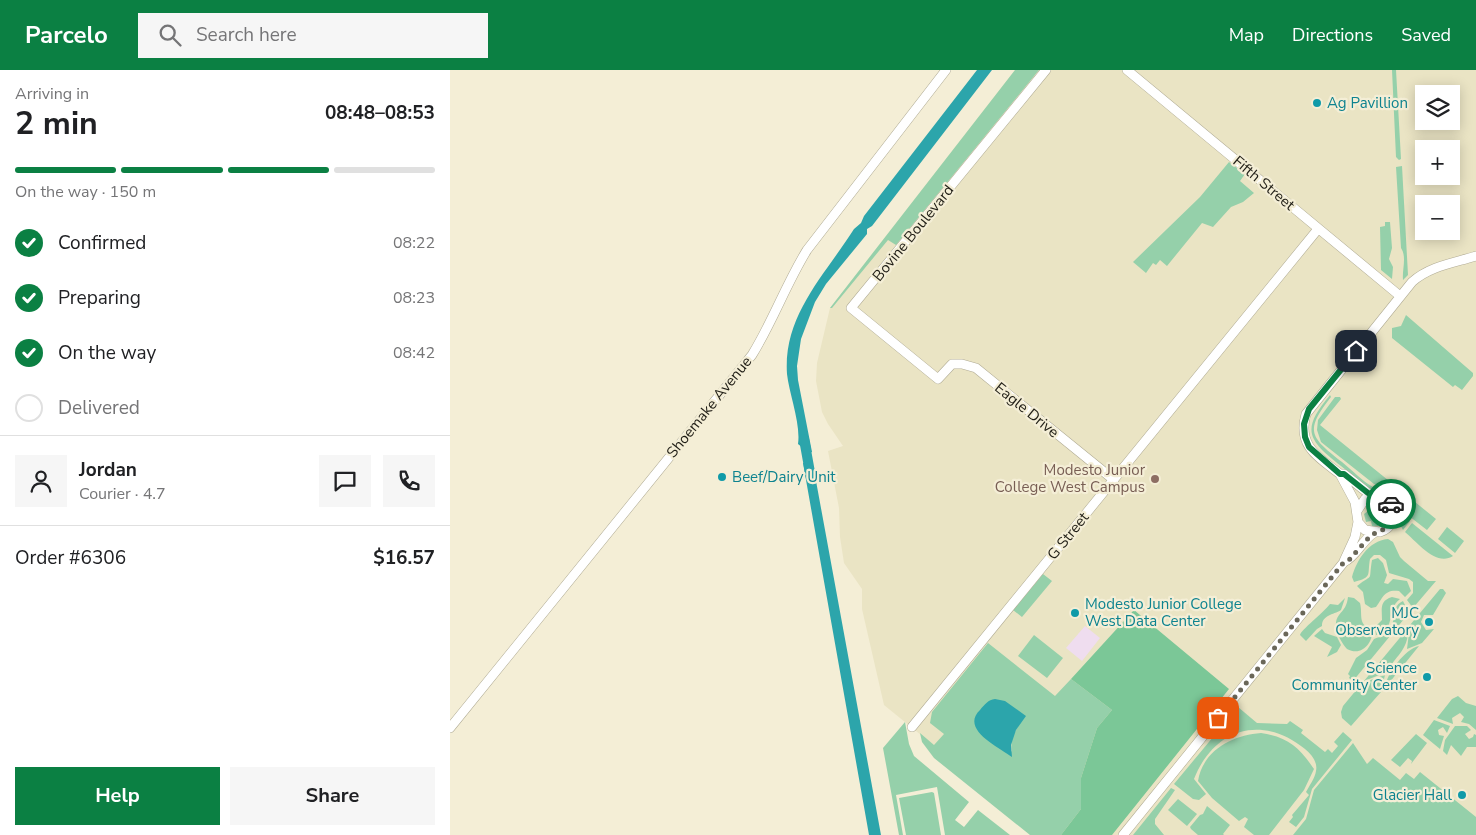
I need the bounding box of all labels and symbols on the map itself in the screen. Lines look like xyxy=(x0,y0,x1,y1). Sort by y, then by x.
place label: Ag Pavillion xyxy=(1327,93,1408,113)
marker: Ag Pavillion xyxy=(1311,97,1323,109)
street label: Fifth Street xyxy=(1229,151,1300,215)
street label: Bovine Boulevard xyxy=(868,181,958,285)
pin xyxy=(1335,330,1377,372)
street label: Shoemake Avenue xyxy=(662,352,756,462)
street label: Eagle Drive xyxy=(991,378,1063,442)
place label: Modesto Junior College West Campus xyxy=(995,460,1146,497)
place label: Beef/Dairy Unit xyxy=(732,467,836,487)
marker: Beef/Dairy Unit xyxy=(716,471,728,483)
marker: Modesto Junior College West Campus xyxy=(1149,473,1161,485)
courier xyxy=(1366,479,1416,529)
street label: G Street xyxy=(1043,507,1094,564)
place label: Modesto Junior College West Data Center xyxy=(1085,594,1242,631)
place label: MJC Observatory xyxy=(1335,603,1419,640)
marker: Modesto Junior College West Data Center xyxy=(1069,607,1081,619)
marker: MJC Observatory xyxy=(1423,616,1435,628)
place label: Science Community Center xyxy=(1291,658,1418,695)
marker: Science Community Center xyxy=(1421,671,1433,683)
pin xyxy=(1197,697,1239,739)
place label: Glacier Hall xyxy=(1373,785,1453,805)
marker: Glacier Hall xyxy=(1456,789,1468,801)

